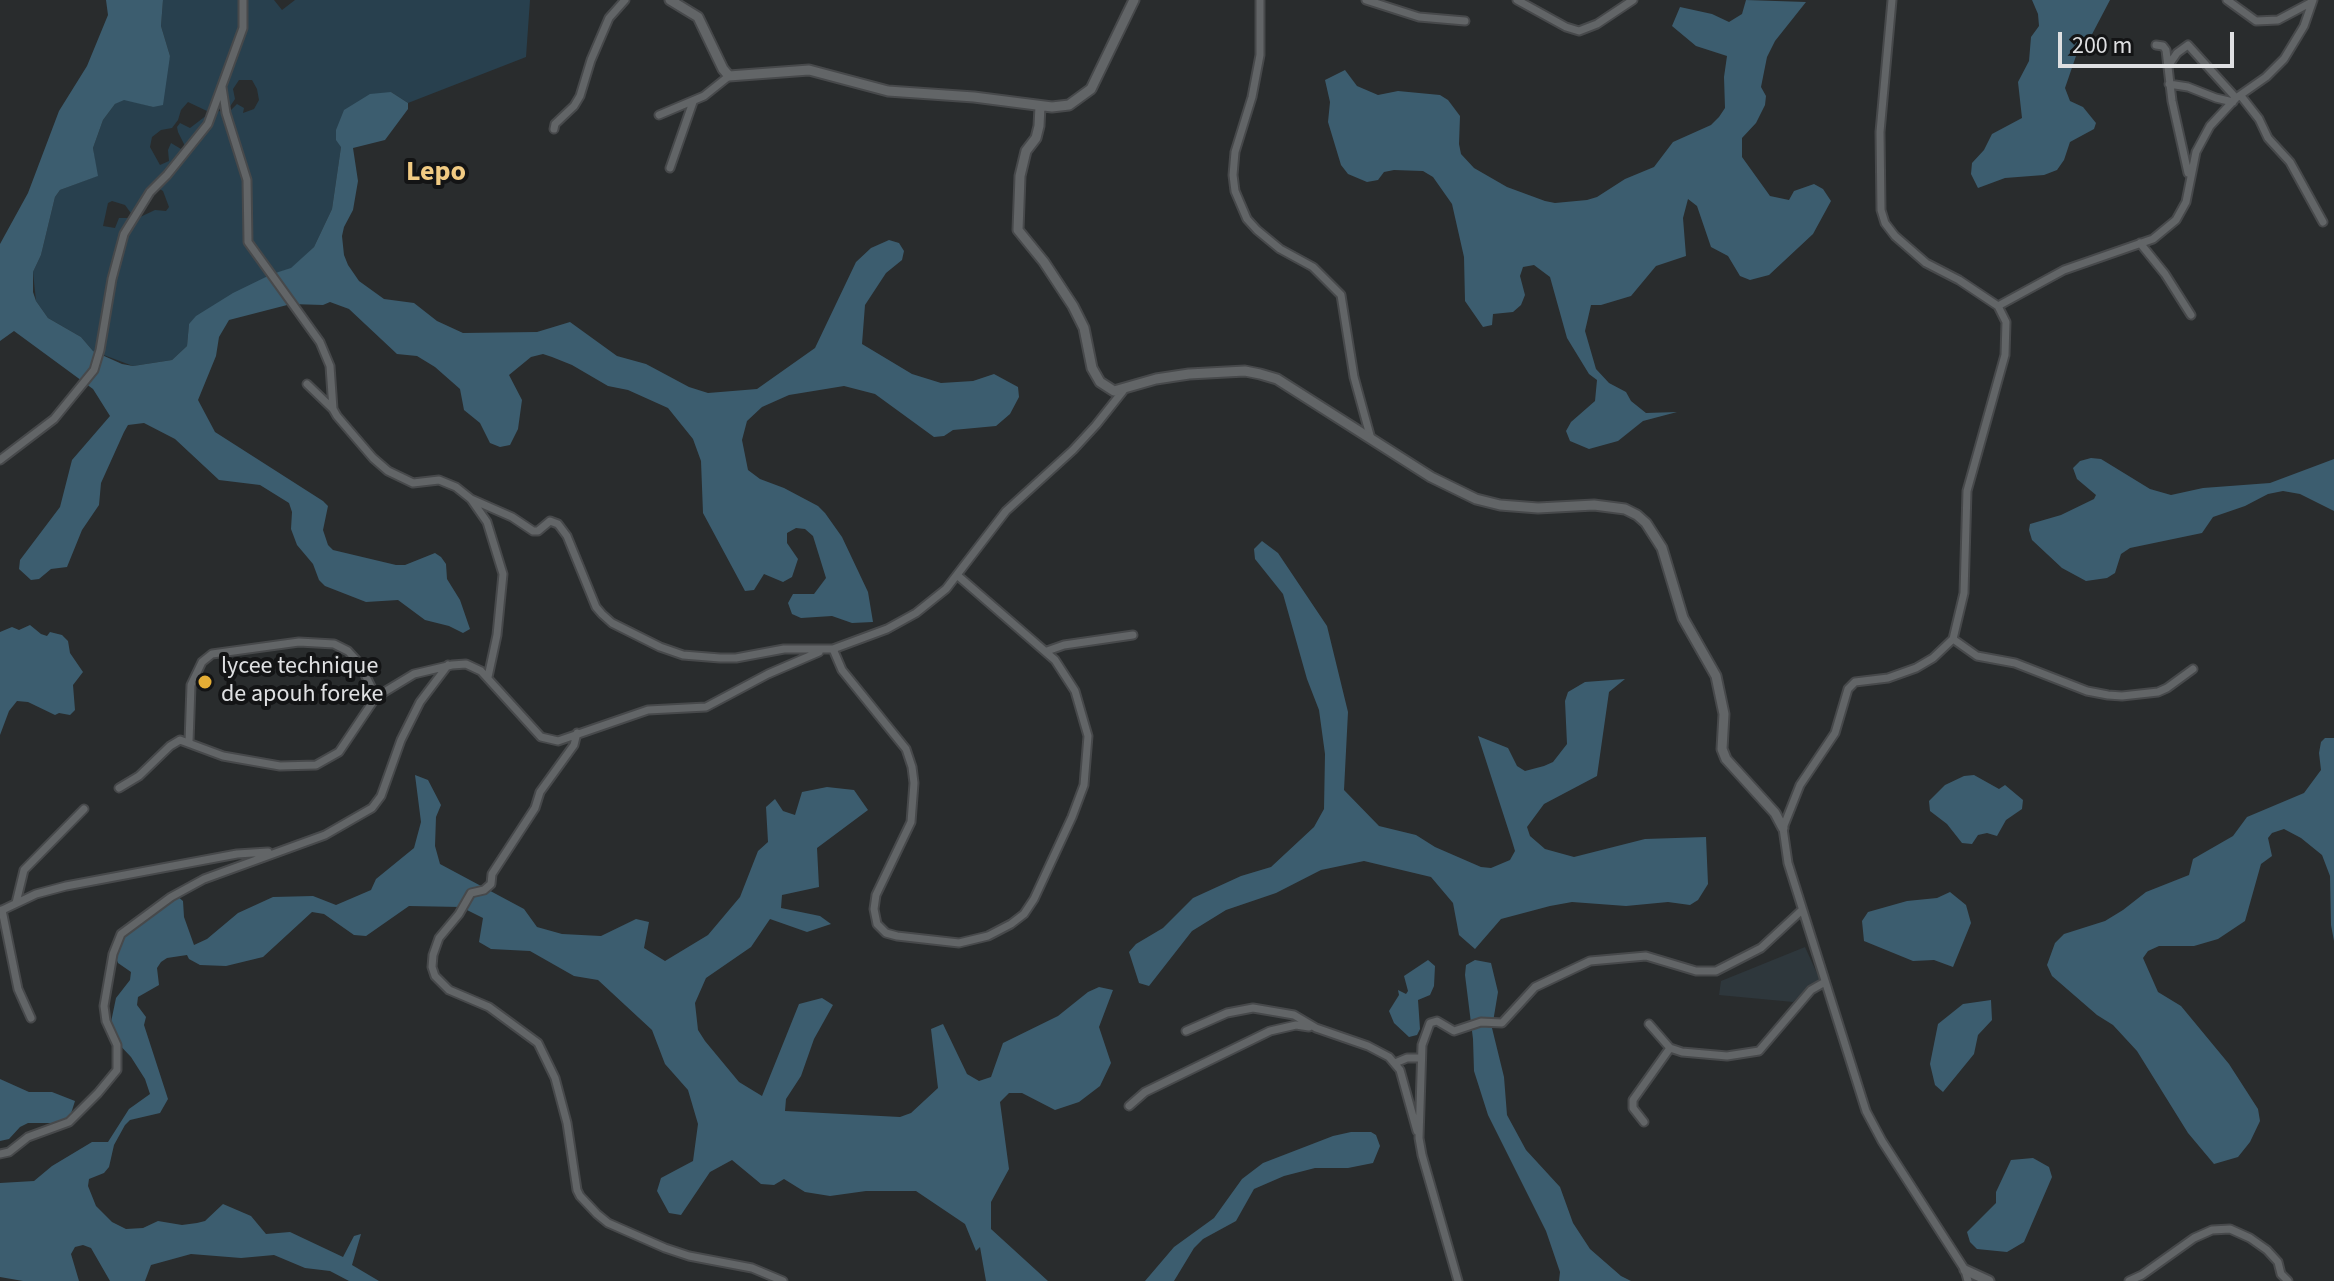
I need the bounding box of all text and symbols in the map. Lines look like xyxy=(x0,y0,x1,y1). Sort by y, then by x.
scale bar xyxy=(2062,16,2238,66)
text: 200 m xyxy=(2072,28,2132,63)
district label: Lepo xyxy=(406,157,466,191)
place label: lycee technique de apouh foreke xyxy=(221,654,383,710)
marker: lycee technique de apouh foreke xyxy=(196,673,214,691)

